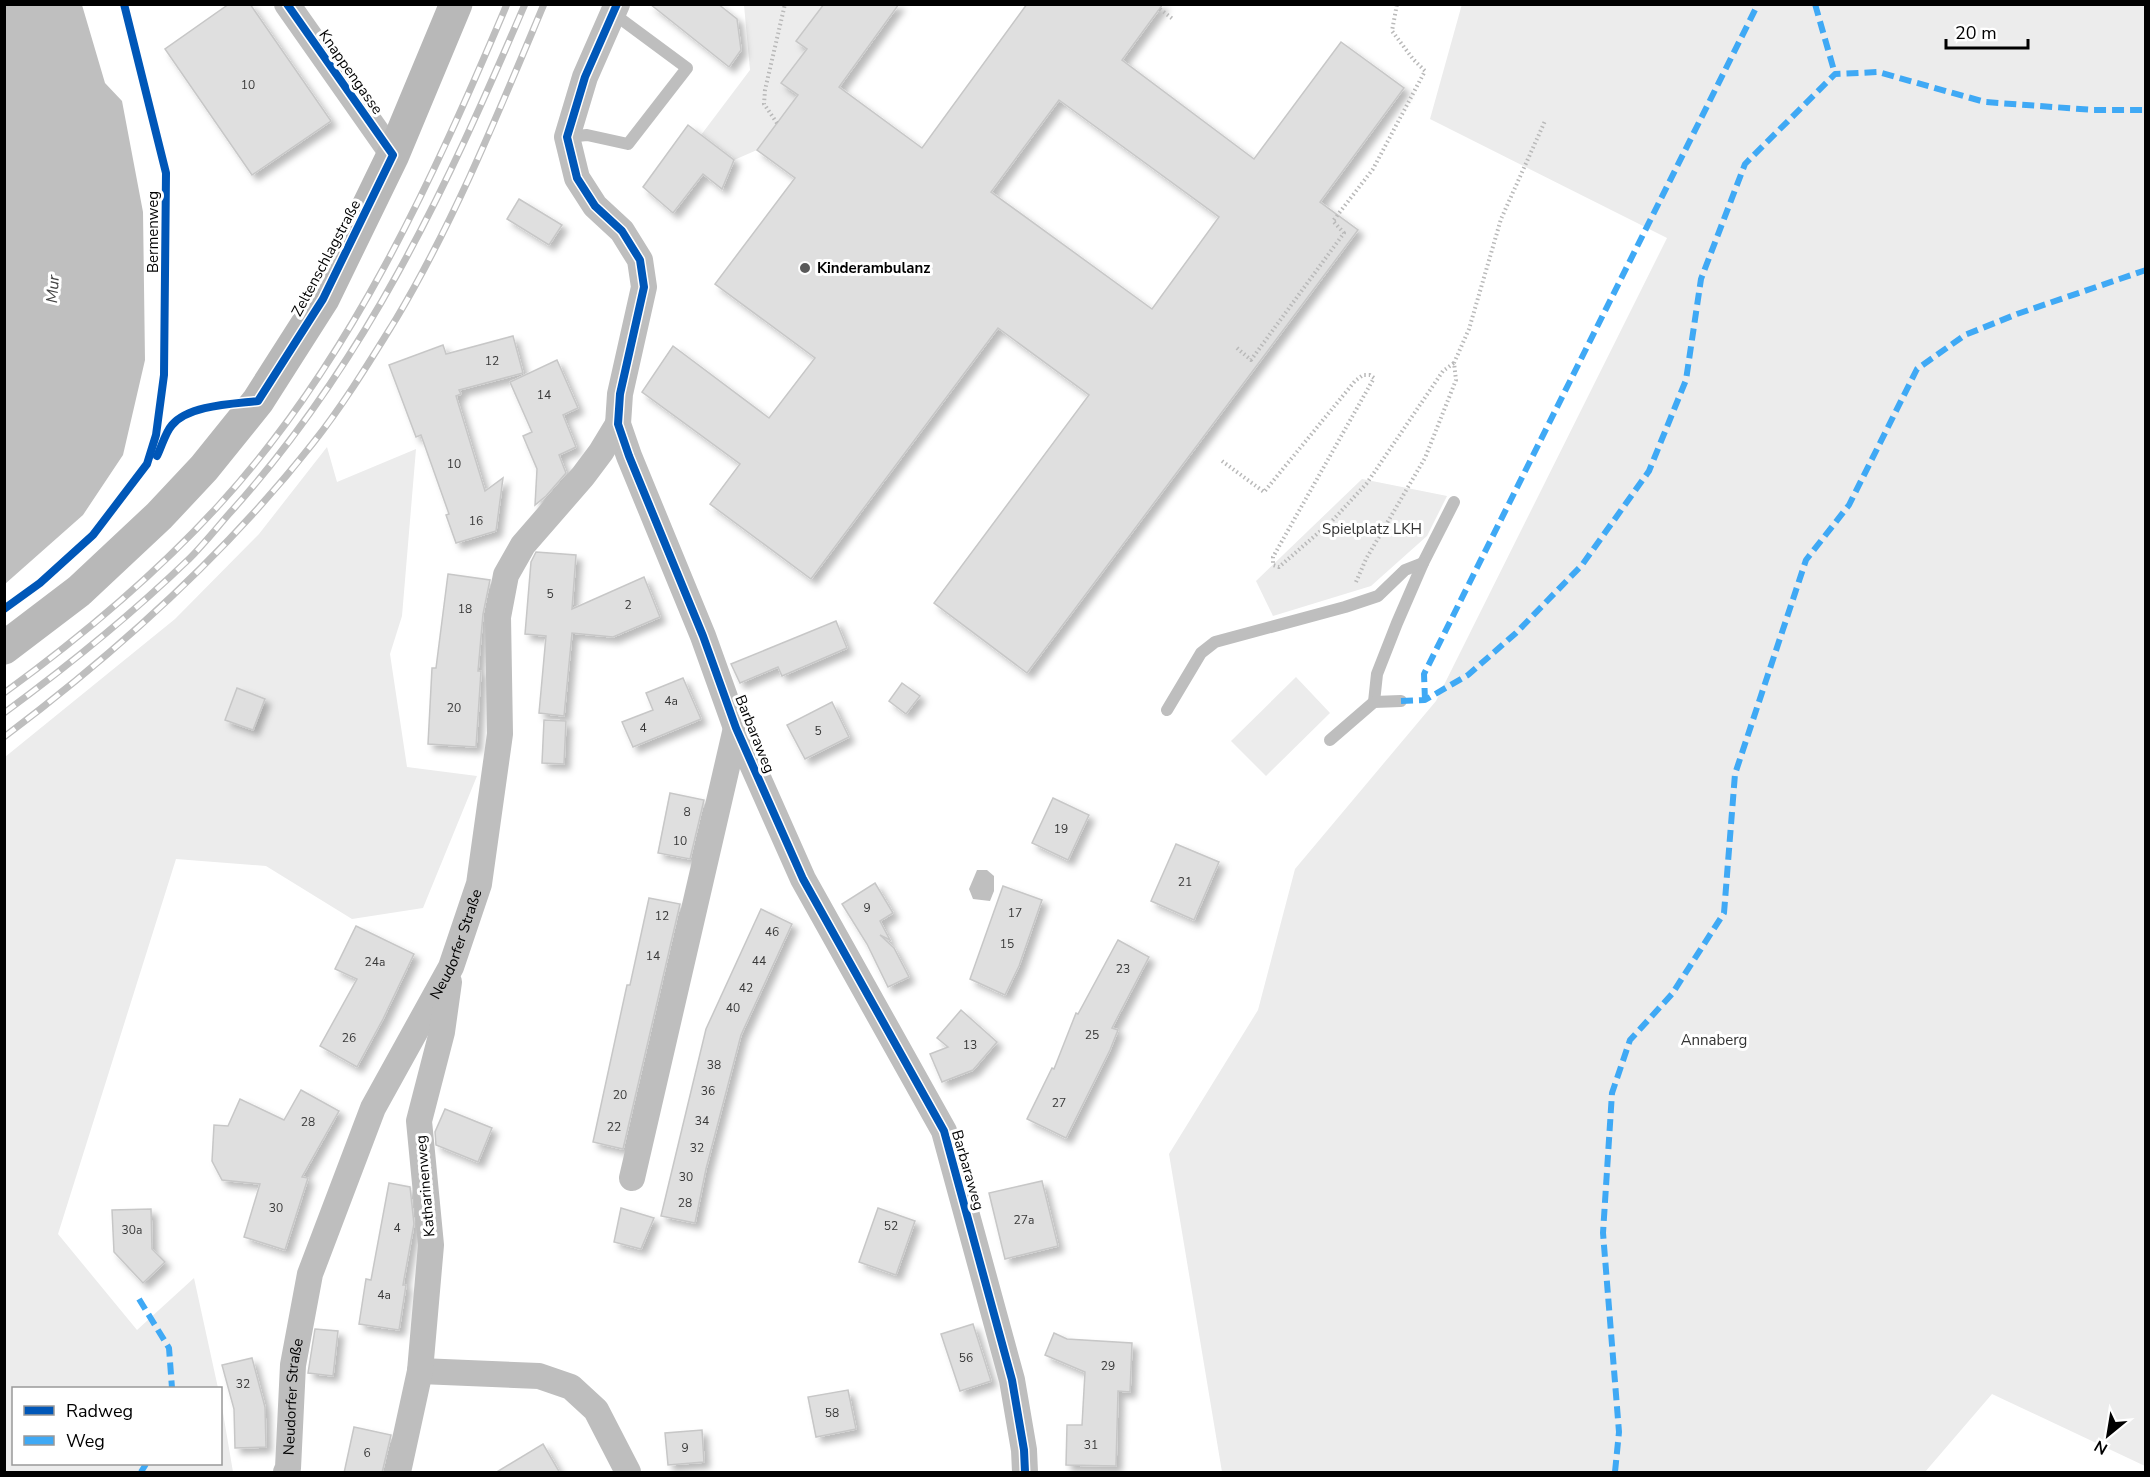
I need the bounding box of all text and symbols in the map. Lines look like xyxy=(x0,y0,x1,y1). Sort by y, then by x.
scale bar xyxy=(1946,12,2028,50)
text: 20 m xyxy=(1955,21,1997,45)
street label: Knappengasse xyxy=(314,26,388,118)
house number: 10 xyxy=(241,77,255,93)
street label: Bermenweg xyxy=(143,191,163,273)
street label: Zeltenschlagstraße xyxy=(287,196,365,320)
place label: Kinderambulanz xyxy=(817,258,930,278)
marker: Kinderambulanz xyxy=(798,261,812,275)
water label: Mur xyxy=(41,273,65,304)
house number: 12 xyxy=(485,353,499,369)
house number: 14 xyxy=(537,387,551,403)
house number: 10 xyxy=(447,456,461,472)
house number: 16 xyxy=(469,513,483,529)
park label: Spielplatz LKH xyxy=(1322,519,1422,539)
house number: 5 xyxy=(546,586,554,602)
house number: 2 xyxy=(624,597,632,613)
house number: 18 xyxy=(458,601,472,617)
street label: Barbaraweg xyxy=(730,692,780,776)
house number: 4a xyxy=(664,693,678,709)
house number: 20 xyxy=(447,700,461,716)
house number: 4 xyxy=(639,720,647,736)
house number: 5 xyxy=(814,723,822,739)
house number: 8 xyxy=(683,804,691,820)
house number: 19 xyxy=(1054,821,1068,837)
house number: 10 xyxy=(673,833,687,849)
house number: 21 xyxy=(1178,874,1192,890)
street label: Neudorfer Straße xyxy=(425,886,487,1003)
house number: 9 xyxy=(863,900,871,916)
house number: 17 xyxy=(1008,905,1022,921)
house number: 12 xyxy=(655,908,669,924)
house number: 46 xyxy=(765,924,779,940)
house number: 15 xyxy=(1000,936,1014,952)
house number: 14 xyxy=(646,948,660,964)
house number: 44 xyxy=(752,953,766,969)
house number: 24a xyxy=(365,954,385,970)
house number: 23 xyxy=(1116,961,1130,977)
house number: 42 xyxy=(739,980,753,996)
house number: 40 xyxy=(726,1000,740,1016)
house number: 25 xyxy=(1085,1027,1099,1043)
house number: 26 xyxy=(342,1030,356,1046)
park label: Annaberg xyxy=(1681,1030,1747,1050)
house number: 13 xyxy=(963,1037,977,1053)
house number: 38 xyxy=(707,1057,721,1073)
house number: 36 xyxy=(701,1083,715,1099)
house number: 20 xyxy=(613,1087,627,1103)
house number: 27 xyxy=(1052,1095,1066,1111)
house number: 34 xyxy=(695,1113,709,1129)
house number: 28 xyxy=(301,1114,315,1130)
house number: 22 xyxy=(607,1119,621,1135)
street label: Barbaraweg xyxy=(947,1128,989,1212)
street label: Katharinenweg xyxy=(411,1134,439,1238)
house number: 32 xyxy=(690,1140,704,1156)
house number: 30 xyxy=(679,1169,693,1185)
house number: 28 xyxy=(678,1195,692,1211)
house number: 30 xyxy=(269,1200,283,1216)
house number: 27a xyxy=(1014,1212,1034,1228)
house number: 52 xyxy=(884,1218,898,1234)
house number: 4 xyxy=(393,1220,401,1236)
house number: 30a xyxy=(122,1222,142,1238)
house number: 4a xyxy=(377,1287,391,1303)
street label: Neudorfer Straße xyxy=(279,1337,308,1456)
house number: 56 xyxy=(959,1350,973,1366)
house number: 29 xyxy=(1101,1358,1115,1374)
house number: 32 xyxy=(236,1376,250,1392)
legend xyxy=(12,1387,222,1465)
text: Radweg xyxy=(66,1399,133,1423)
house number: 58 xyxy=(825,1405,839,1421)
north arrow xyxy=(2078,1405,2138,1465)
text: Weg xyxy=(66,1429,105,1453)
text: N xyxy=(2090,1435,2112,1460)
house number: 31 xyxy=(1084,1437,1098,1453)
house number: 9 xyxy=(681,1440,689,1456)
house number: 6 xyxy=(363,1445,371,1461)

